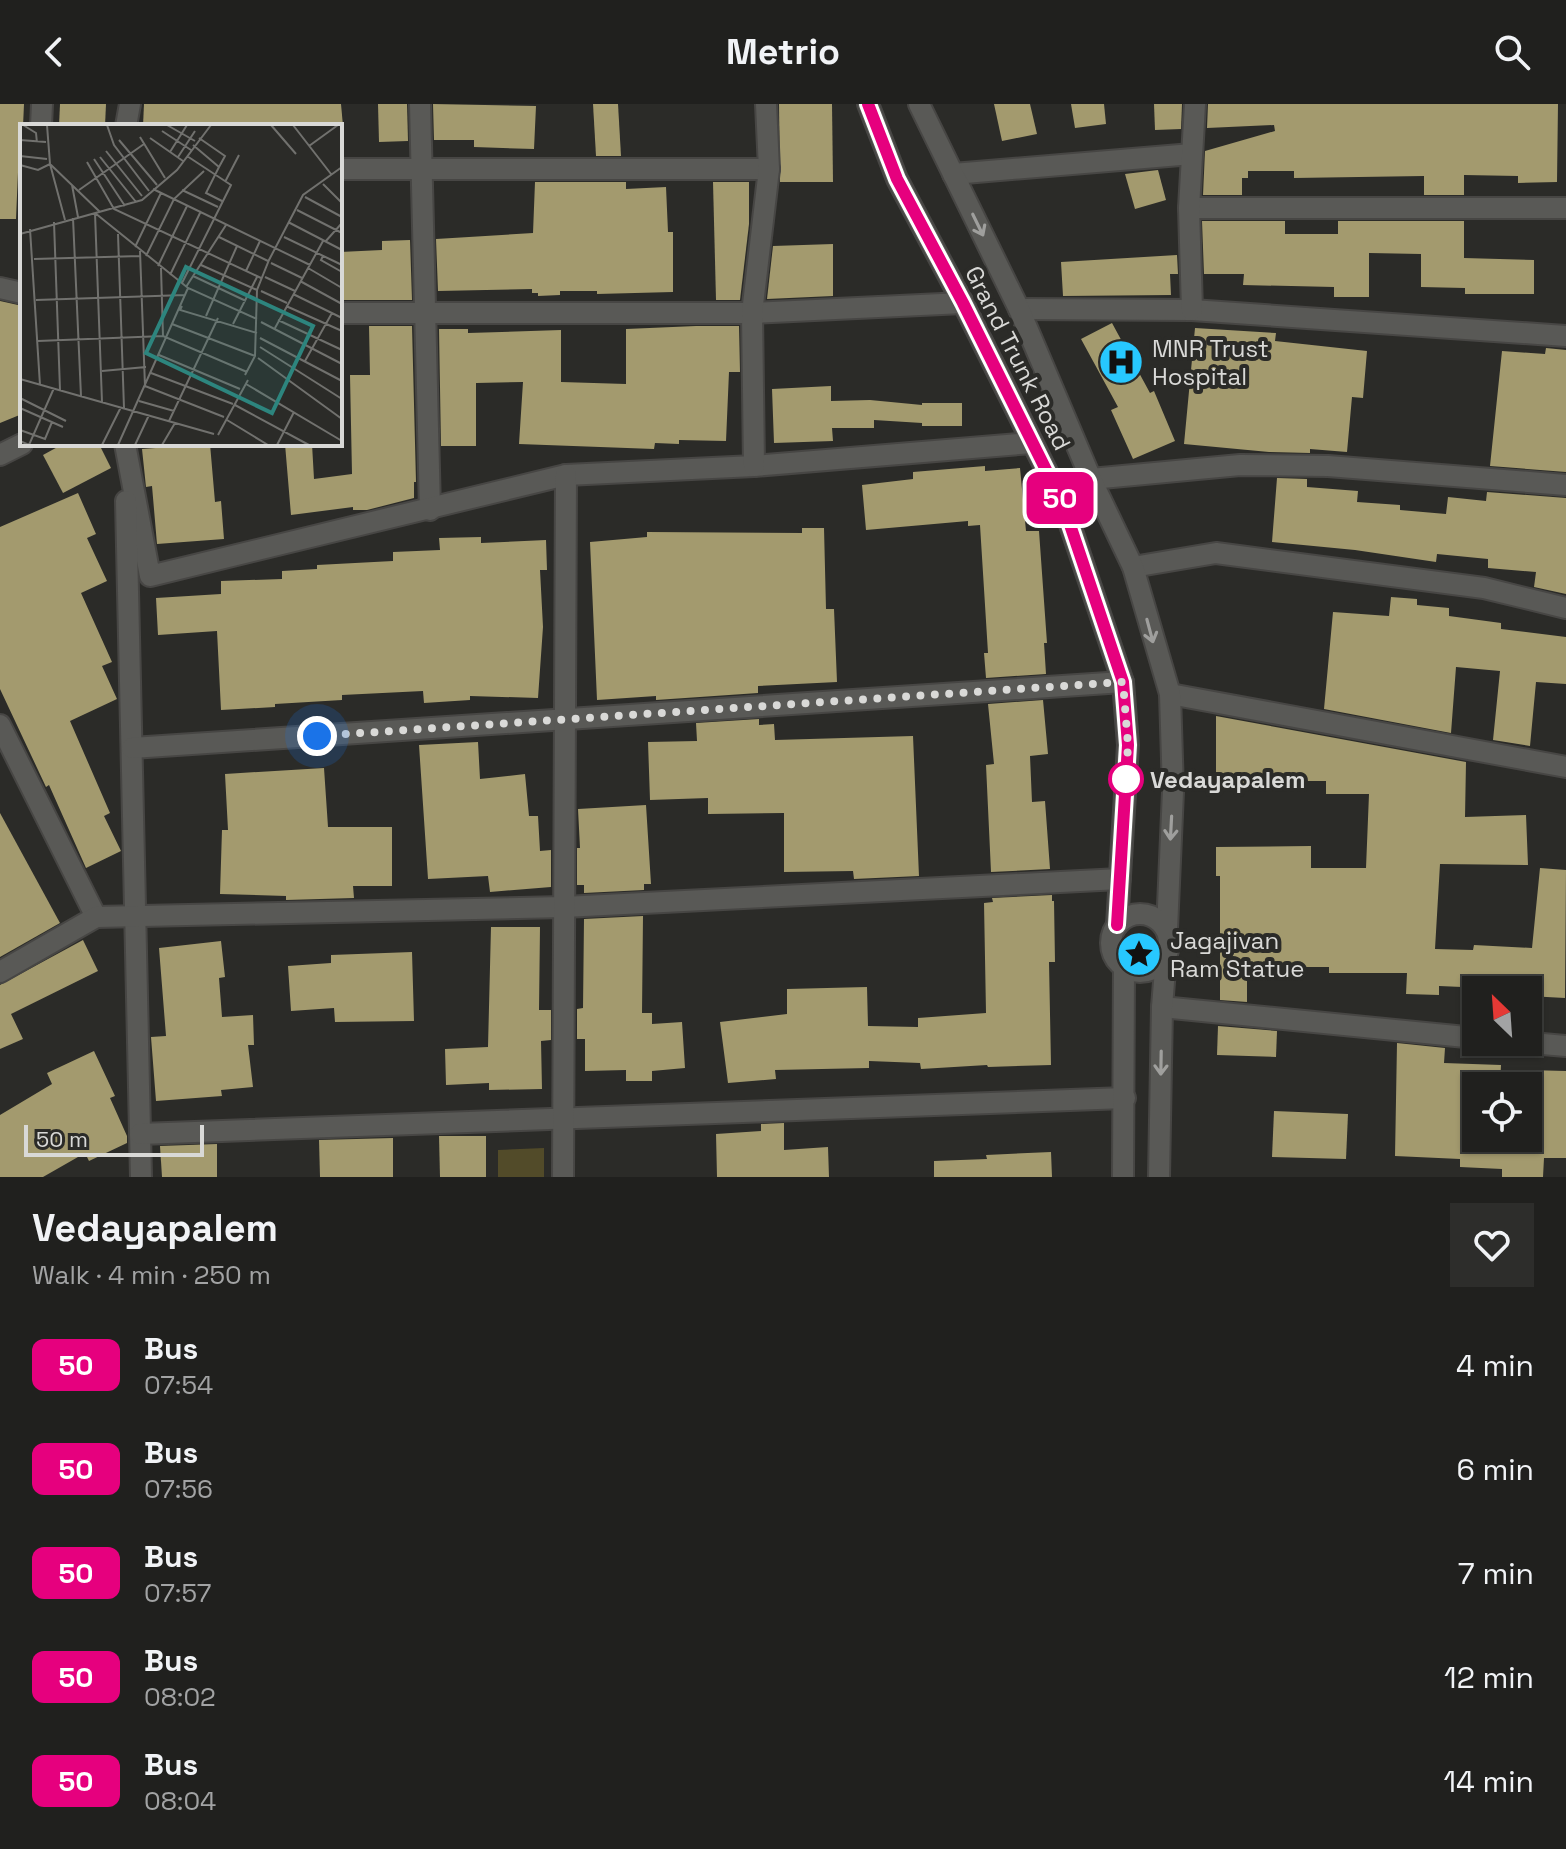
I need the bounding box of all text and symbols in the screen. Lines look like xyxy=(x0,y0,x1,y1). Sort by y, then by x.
text: Metrio xyxy=(726,29,840,75)
icon: back xyxy=(32,30,76,74)
icon: search xyxy=(1490,30,1534,74)
inset map xyxy=(20,124,342,446)
one-way arrow xyxy=(970,212,986,236)
street label: Grand Trunk Road xyxy=(958,261,1078,455)
place label: MNR Trust Hospital xyxy=(1152,333,1269,392)
hospital icon: MNR Trust Hospital xyxy=(1097,338,1145,386)
line badge: 50 xyxy=(1024,472,1096,524)
text: 50 xyxy=(1043,480,1077,516)
one-way arrow xyxy=(1144,617,1159,643)
your location xyxy=(297,716,337,756)
marker: Vedayapalem xyxy=(1109,762,1143,796)
place label: Vedayapalem xyxy=(1150,764,1305,795)
one-way arrow xyxy=(1164,814,1179,841)
place label: Jagajivan Ram Statue xyxy=(1170,925,1304,984)
place icon: Jagajivan Ram Statue xyxy=(1115,930,1163,978)
north arrow xyxy=(1462,976,1542,1056)
map controls xyxy=(1462,976,1542,1152)
one-way arrow xyxy=(1153,1049,1169,1076)
button: locate xyxy=(1462,1072,1542,1152)
scale bar xyxy=(24,1121,204,1157)
text: 50 m xyxy=(36,1125,88,1153)
button: heart xyxy=(1450,1203,1534,1287)
text: Vedayapalem xyxy=(32,1204,278,1252)
text: Walk · 4 min · 250 m xyxy=(32,1258,271,1292)
text: Bus xyxy=(144,1329,198,1368)
text: 4 min xyxy=(1456,1346,1534,1385)
text: 50 xyxy=(59,1347,93,1383)
text: 07:54 xyxy=(144,1368,213,1402)
text: Bus xyxy=(144,1433,198,1472)
text: 6 min xyxy=(1456,1450,1534,1489)
text: 50 xyxy=(59,1451,93,1487)
text: 07:56 xyxy=(144,1472,213,1506)
text: Bus xyxy=(144,1537,198,1576)
text: 7 min xyxy=(1458,1554,1534,1593)
text: 50 xyxy=(59,1555,93,1591)
text: 07:57 xyxy=(144,1576,211,1610)
text: Bus xyxy=(144,1641,198,1680)
text: 12 min xyxy=(1444,1658,1534,1697)
text: 50 xyxy=(59,1659,93,1695)
text: 08:02 xyxy=(144,1680,216,1714)
text: Bus xyxy=(144,1745,198,1784)
text: 14 min xyxy=(1443,1762,1534,1801)
text: 50 xyxy=(59,1763,93,1799)
text: 08:04 xyxy=(144,1784,216,1818)

